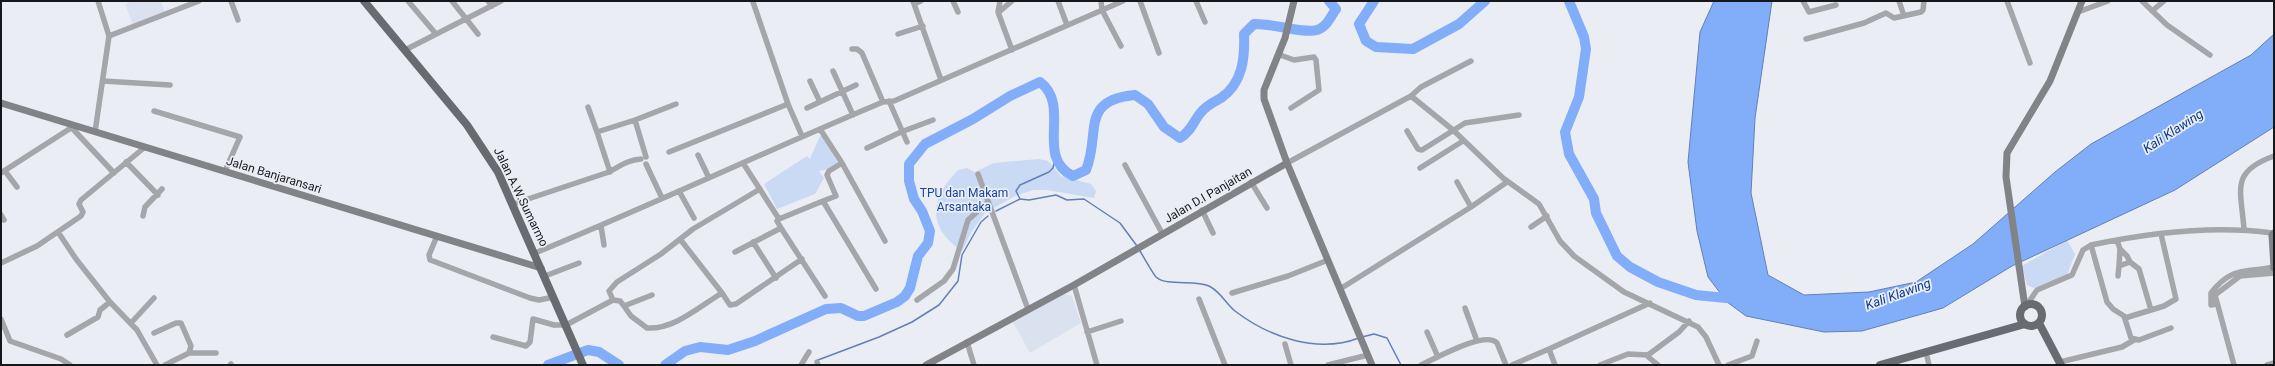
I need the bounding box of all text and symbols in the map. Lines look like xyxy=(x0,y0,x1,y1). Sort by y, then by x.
water label: Kali Klawing xyxy=(2140,106,2206,156)
street label: Jalan A.W.Sumarmo xyxy=(491,145,551,249)
street label: Jalan Banjaransari xyxy=(225,154,323,196)
street label: Jalan D.I Panjaitan xyxy=(1162,164,1254,226)
park label: TPU dan Makam Arsantaka xyxy=(920,186,1008,214)
water label: Kali Klawing xyxy=(1863,275,1933,313)

